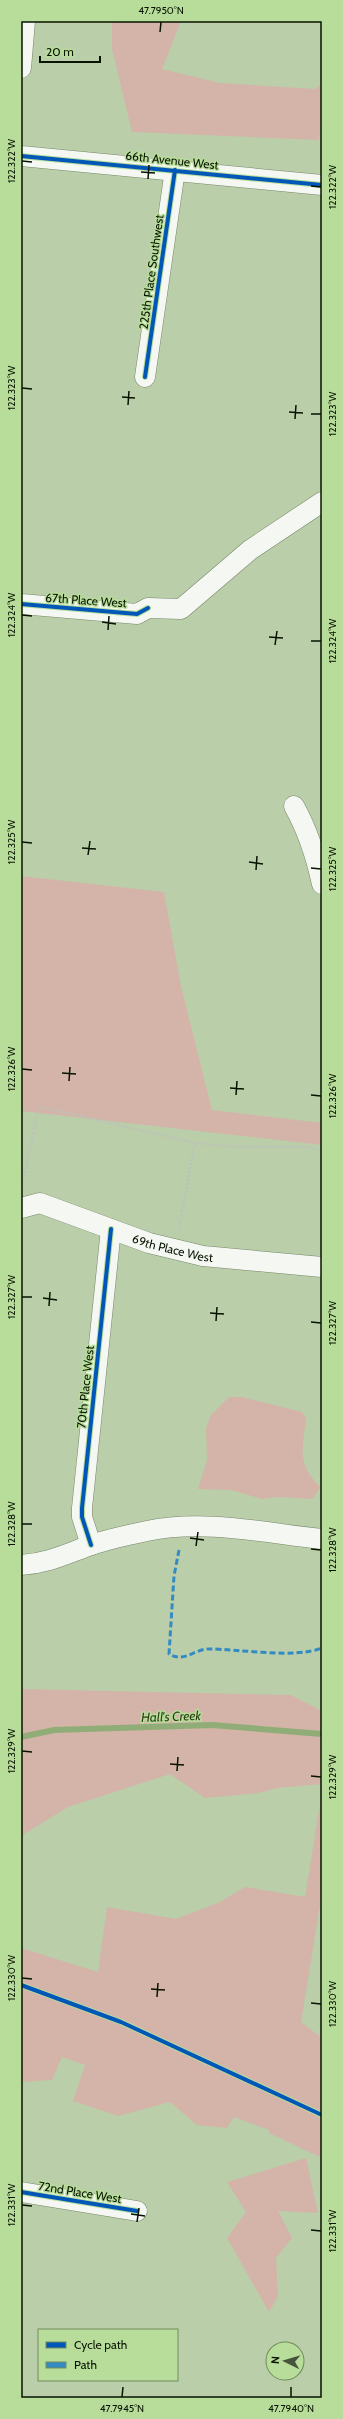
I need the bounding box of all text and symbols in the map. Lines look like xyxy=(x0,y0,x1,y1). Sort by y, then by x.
text: 47.7950°N xyxy=(138,4,184,17)
scale bar xyxy=(40,38,100,64)
text: 20 m xyxy=(46,44,74,59)
text: 122.322°W xyxy=(5,138,18,183)
street label: 66th Avenue West xyxy=(125,148,219,172)
text: 122.322°W xyxy=(326,164,339,209)
street label: 225th Place Southwest xyxy=(135,213,167,331)
text: 122.323°W xyxy=(5,365,18,410)
text: 122.323°W xyxy=(326,391,339,436)
street label: 67th Place West xyxy=(45,590,127,610)
text: 122.324°W xyxy=(5,592,18,637)
text: 122.324°W xyxy=(326,618,339,663)
text: 122.325°W xyxy=(5,819,18,864)
text: 122.325°W xyxy=(326,846,339,891)
text: 122.326°W xyxy=(5,1046,18,1091)
text: 122.326°W xyxy=(326,1073,339,1118)
street label: 69th Place West xyxy=(130,1230,214,1264)
text: 122.327°W xyxy=(5,1275,18,1319)
text: 122.327°W xyxy=(326,1301,339,1345)
street label: 70th Place West xyxy=(73,1345,97,1429)
text: 122.328°W xyxy=(5,1501,18,1546)
text: 122.328°W xyxy=(326,1527,339,1572)
water label: Hall's Creek xyxy=(141,1707,202,1725)
text: 122.329°W xyxy=(5,1728,18,1773)
text: 122.329°W xyxy=(326,1754,339,1799)
text: 122.330°W xyxy=(5,1954,18,2001)
text: 122.330°W xyxy=(326,1980,339,2027)
street label: 72nd Place West xyxy=(37,2178,123,2206)
text: 122.331°W xyxy=(5,2183,18,2226)
text: 122.331°W xyxy=(326,2209,339,2252)
legend xyxy=(38,2329,178,2381)
text: Cycle path xyxy=(74,2337,127,2352)
north arrow xyxy=(265,2341,305,2381)
text: N xyxy=(268,2356,282,2365)
text: Path xyxy=(74,2357,97,2372)
text: 47.7945°N xyxy=(100,2402,144,2415)
text: 47.7940°N xyxy=(268,2402,314,2415)

